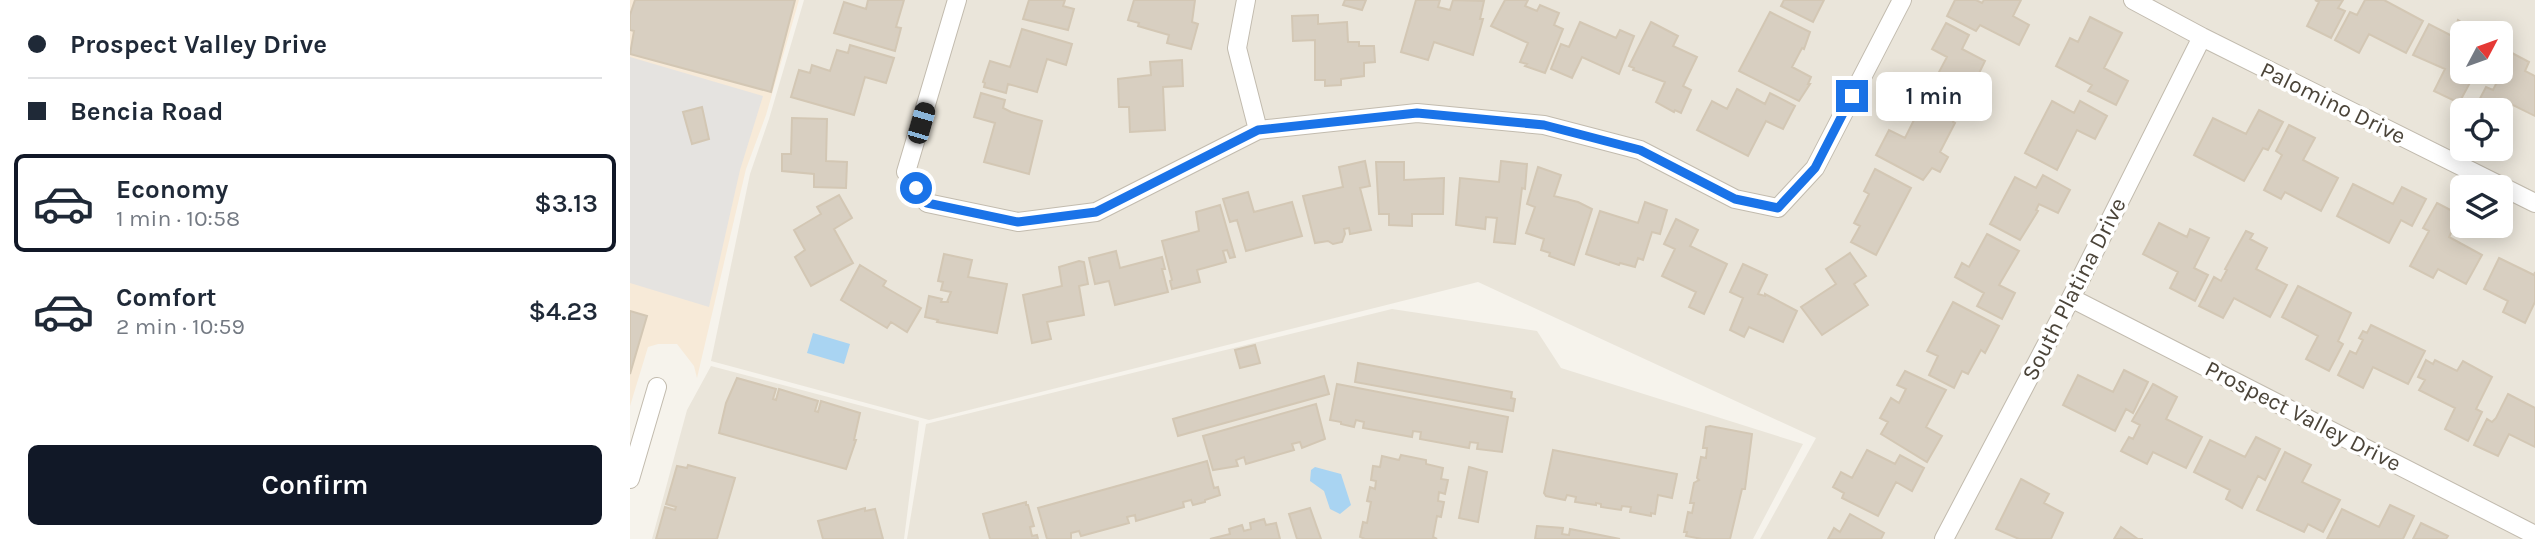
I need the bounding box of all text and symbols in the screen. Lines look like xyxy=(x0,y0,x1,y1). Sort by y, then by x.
north arrow xyxy=(2450,21,2513,84)
map controls xyxy=(2450,21,2513,238)
text: Prospect Valley Drive xyxy=(70,29,327,60)
street label: Palomino Drive xyxy=(2256,56,2410,150)
callout: 1 min xyxy=(1876,72,1992,120)
route end xyxy=(1836,80,1868,112)
text: 1 min xyxy=(1905,83,1963,110)
text: Bencia Road xyxy=(70,96,224,127)
button: locate xyxy=(2450,98,2513,161)
car xyxy=(906,100,937,146)
icon: car xyxy=(32,172,95,235)
route start xyxy=(900,172,932,204)
text: Economy xyxy=(116,174,228,205)
button: layers xyxy=(2450,175,2513,238)
text: $3.13 xyxy=(534,188,598,219)
street label: South Platina Drive xyxy=(2016,193,2132,385)
text: 1 min · 10:58 xyxy=(116,205,240,232)
icon: car xyxy=(32,280,95,343)
text: Comfort xyxy=(116,282,217,313)
text: $4.23 xyxy=(528,296,598,327)
text: 2 min · 10:59 xyxy=(116,313,245,340)
street label: Prospect Valley Drive xyxy=(2200,355,2406,477)
button: Confirm xyxy=(28,445,602,525)

